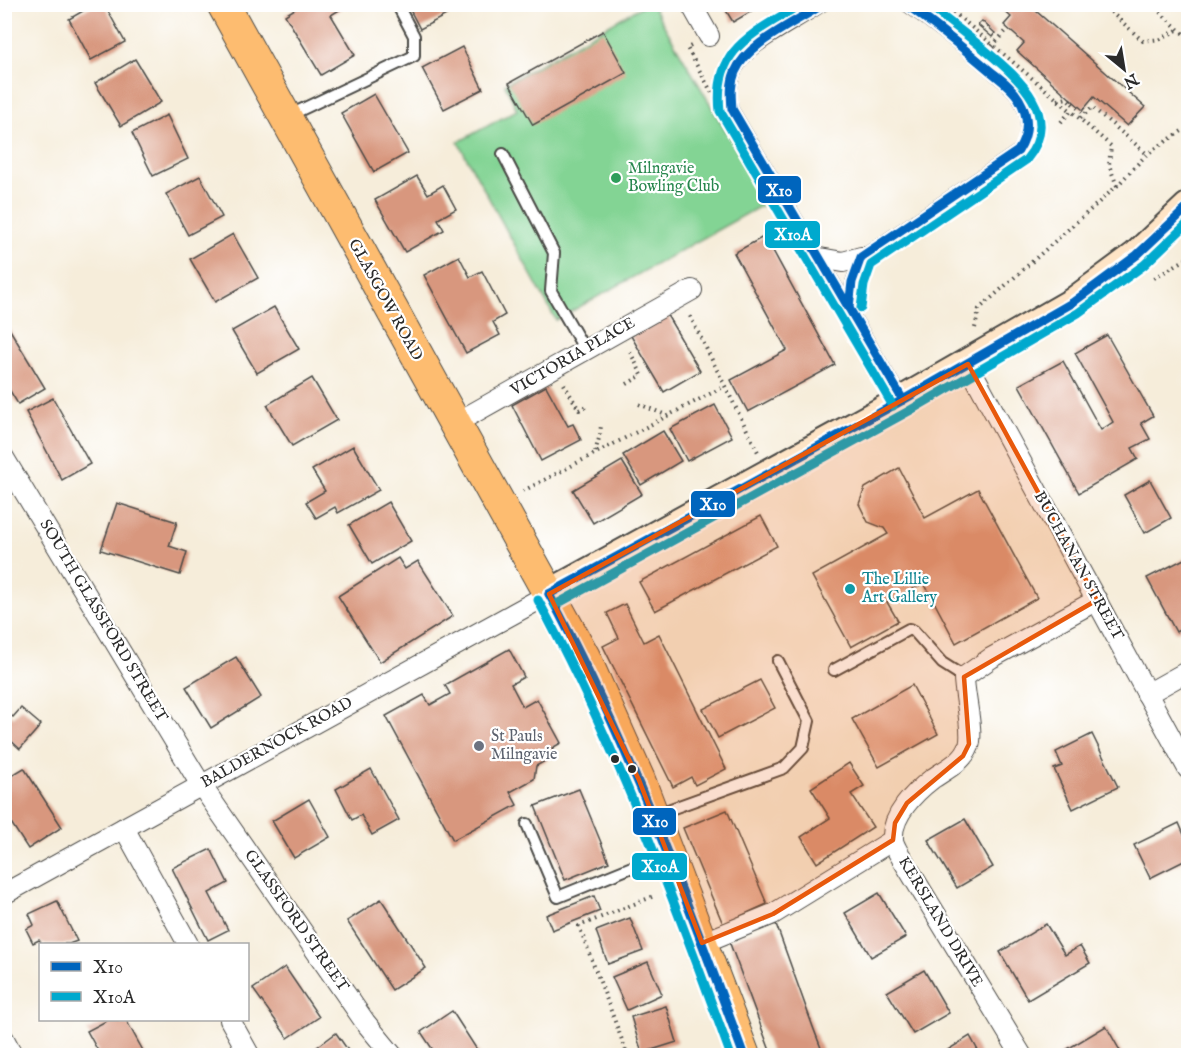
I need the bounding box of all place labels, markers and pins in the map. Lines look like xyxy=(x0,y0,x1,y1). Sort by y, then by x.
place label: Milngavie Bowling Club xyxy=(628,159,720,197)
marker: Milngavie Bowling Club xyxy=(609,171,623,185)
place label: The Lillie Art Gallery xyxy=(861,570,937,608)
marker: The Lillie Art Gallery xyxy=(843,582,857,596)
place label: St Pauls Milngavie xyxy=(491,727,557,765)
marker: St Pauls Milngavie xyxy=(472,739,486,753)
unlabelled marker xyxy=(609,753,621,765)
unlabelled marker xyxy=(626,763,638,775)

